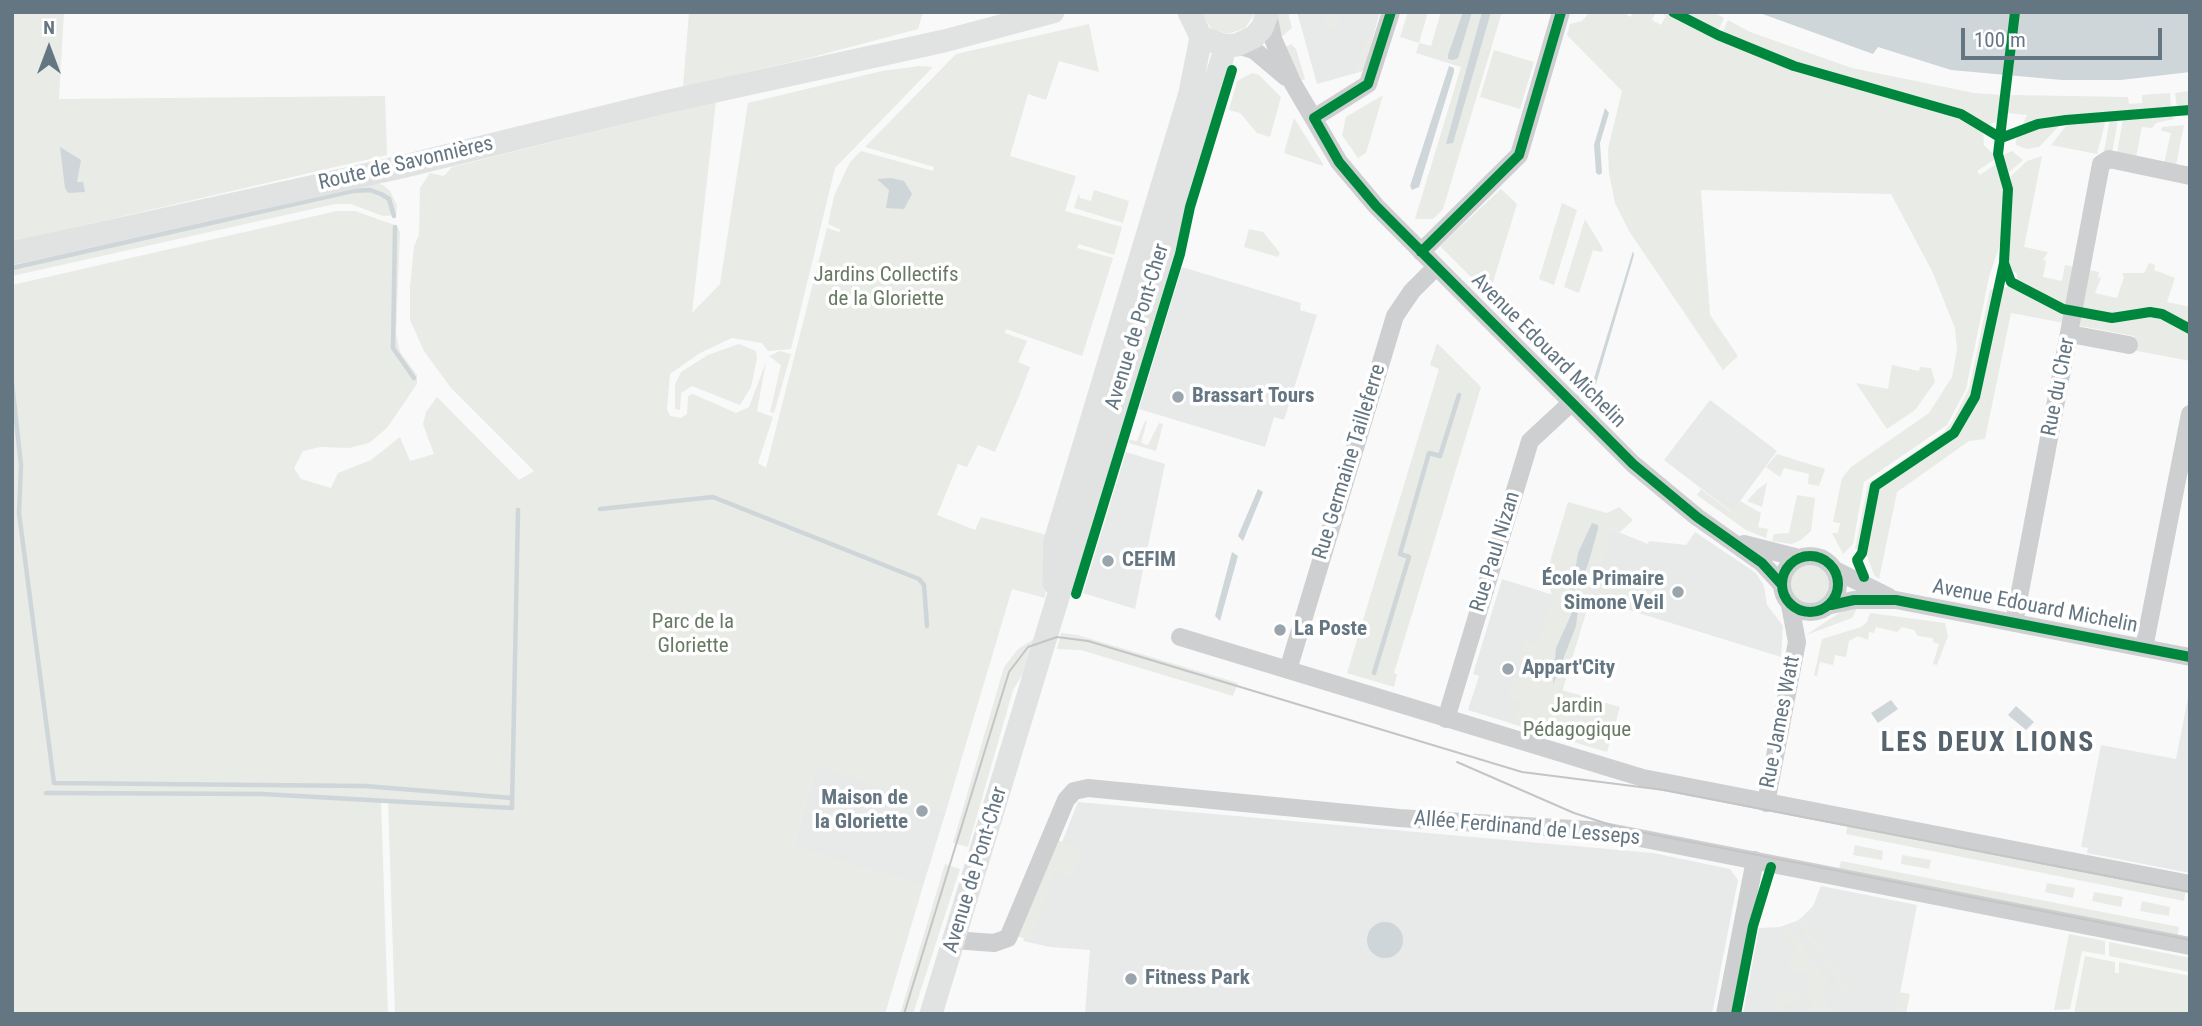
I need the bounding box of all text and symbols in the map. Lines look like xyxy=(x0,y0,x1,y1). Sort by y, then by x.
north arrow xyxy=(14,14,84,84)
scale bar xyxy=(1964,14,2165,58)
text: N xyxy=(43,16,55,39)
text: 100 m xyxy=(1974,28,2026,52)
street label: Route de Savonnières xyxy=(316,132,496,196)
street label: Avenue de Pont-Cher xyxy=(1101,241,1175,413)
park label: Jardins Collectifs de la Gloriette xyxy=(813,263,959,313)
street label: Avenue Edouard Michelin xyxy=(1465,268,1631,434)
street label: Rue du Cher xyxy=(2037,336,2081,438)
street label: Rue Germaine Tailleferre xyxy=(1308,361,1392,563)
place label: Brassart Tours xyxy=(1192,384,1315,410)
marker: Brassart Tours xyxy=(1170,389,1186,405)
street label: Rue Paul Nizan xyxy=(1466,489,1526,615)
place label: CEFIM xyxy=(1122,548,1176,574)
marker: CEFIM xyxy=(1100,553,1116,569)
place label: École Primaire Simone Veil xyxy=(1542,567,1664,617)
street label: Avenue Edouard Michelin xyxy=(1930,575,2140,639)
marker: École Primaire Simone Veil xyxy=(1670,584,1686,600)
park label: Parc de la Gloriette xyxy=(652,610,734,660)
place label: La Poste xyxy=(1294,617,1367,643)
marker: La Poste xyxy=(1272,622,1288,638)
street label: Rue James Watt xyxy=(1756,654,1806,790)
place label: Appart'City xyxy=(1522,656,1615,682)
marker: Appart'City xyxy=(1500,661,1516,677)
park label: Jardin Pédagogique xyxy=(1523,694,1631,744)
district label: LES DEUX LIONS xyxy=(1883,727,2093,761)
street label: Avenue de Pont-Cher xyxy=(939,784,1013,956)
place label: Maison de la Gloriette xyxy=(815,786,908,836)
marker: Maison de la Gloriette xyxy=(914,803,930,819)
street label: Allée Ferdinand de Lesseps xyxy=(1413,807,1641,851)
place label: Fitness Park xyxy=(1145,966,1250,992)
marker: Fitness Park xyxy=(1123,971,1139,987)

